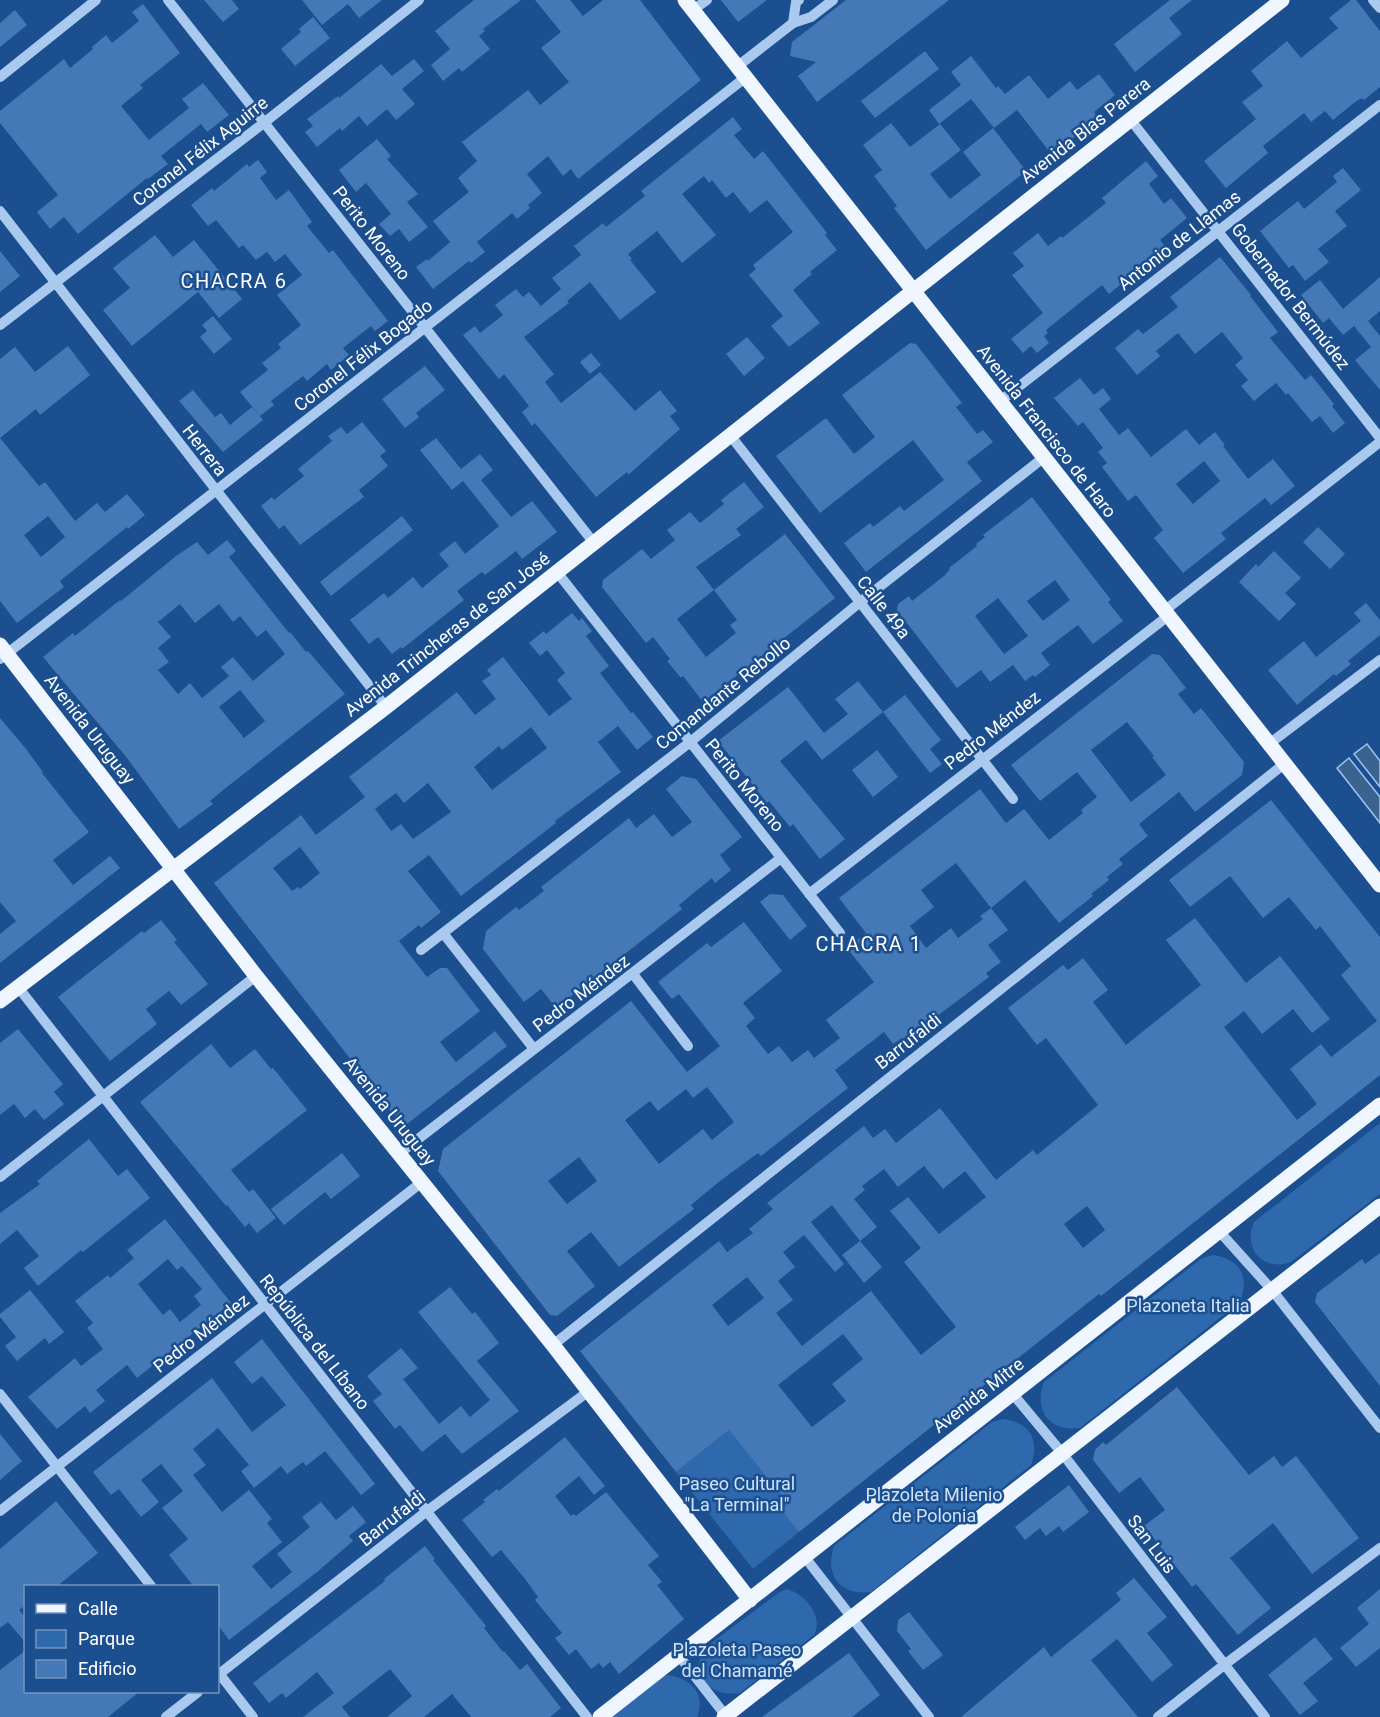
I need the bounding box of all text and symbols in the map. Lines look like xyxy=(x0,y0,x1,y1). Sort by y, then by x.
street label: Avenida Blas Parera xyxy=(1016,73,1154,187)
street label: Coronel Félix Aguirre xyxy=(128,92,272,210)
street label: Perito Moreno xyxy=(329,182,415,284)
street label: Antonio de Llamas xyxy=(1114,186,1244,294)
street label: Gobernador Bermúdez xyxy=(1227,219,1355,374)
district label: CHACRA 6 xyxy=(181,269,288,293)
street label: Coronel Félix Bogado xyxy=(290,294,436,416)
street label: Avenida Francisco de Haro xyxy=(973,340,1121,522)
street label: Herrera xyxy=(178,420,232,480)
street label: Avenida Trincheras de San José xyxy=(340,547,554,721)
street label: Calle 49a xyxy=(853,571,915,643)
street label: Comandante Rebollo xyxy=(651,632,795,754)
street label: Avenida Uruguay xyxy=(40,670,140,789)
street label: Pedro Méndez xyxy=(940,686,1044,774)
street label: Perito Moreno xyxy=(701,734,789,836)
district label: CHACRA 1 xyxy=(816,932,923,956)
street label: Pedro Méndez xyxy=(529,950,633,1036)
street label: Barrufaldi xyxy=(871,1009,945,1073)
street label: Avenida Uruguay xyxy=(340,1052,441,1170)
street label: República del Líbano xyxy=(256,1270,374,1414)
street label: Pedro Méndez xyxy=(149,1289,253,1377)
park label: Plazoneta Italia xyxy=(1126,1295,1250,1316)
street label: Avenida Mitre xyxy=(928,1353,1028,1437)
park label: Paseo Cultural "La Terminal" xyxy=(679,1473,795,1515)
park label: Plazoleta Milenio de Polonia xyxy=(865,1484,1003,1526)
street label: Barrufaldi xyxy=(355,1486,429,1550)
street label: San Luis xyxy=(1123,1511,1181,1577)
legend xyxy=(24,1585,219,1693)
text: Calle xyxy=(78,1598,118,1619)
text: Parque xyxy=(78,1628,135,1649)
park label: Plazoleta Paseo del Chamamé xyxy=(673,1639,801,1681)
text: Edificio xyxy=(78,1658,137,1679)

